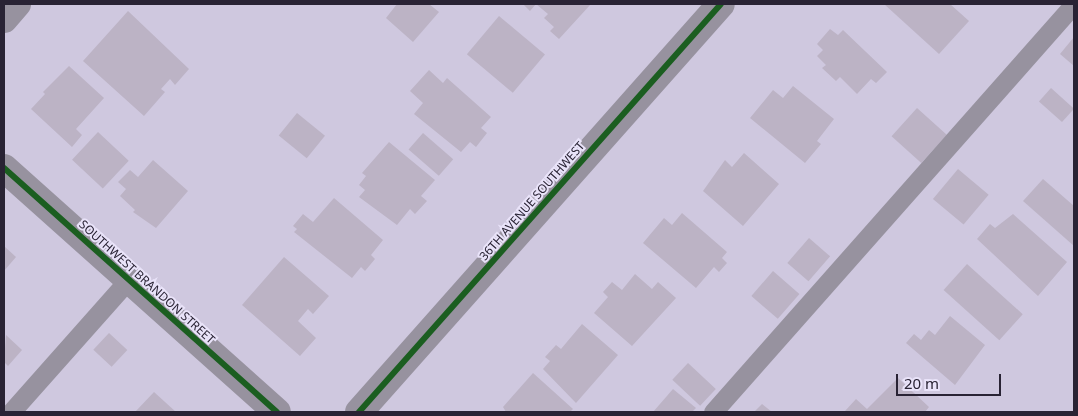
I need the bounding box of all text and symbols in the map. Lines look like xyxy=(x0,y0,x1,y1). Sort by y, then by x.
street label: 36TH AVENUE SOUTHWEST xyxy=(477,139,587,263)
street label: SOUTHWEST BRANDON STREET xyxy=(76,217,218,347)
scale bar xyxy=(898,364,1003,396)
text: 20 m xyxy=(904,373,939,393)

